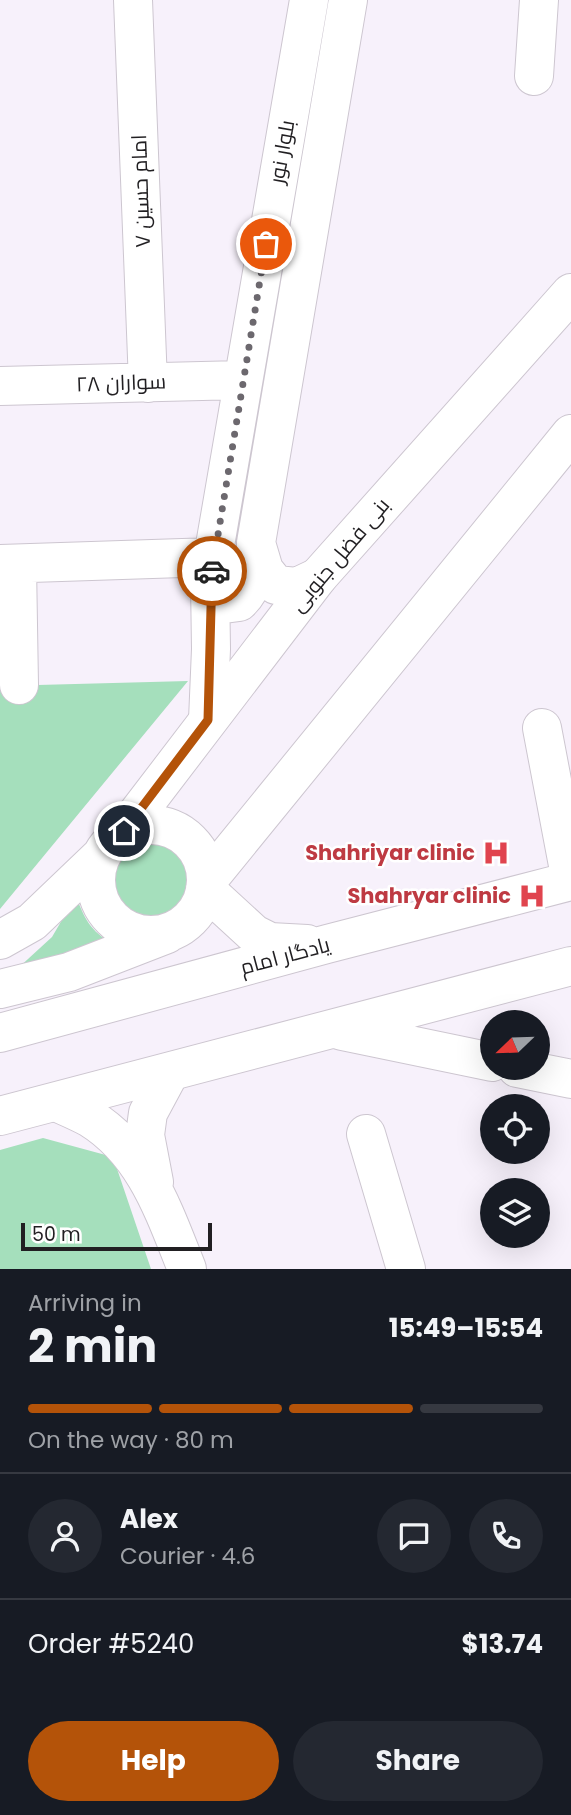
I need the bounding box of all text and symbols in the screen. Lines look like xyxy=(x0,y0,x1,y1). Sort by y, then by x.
street label: بلوار نور xyxy=(261,118,301,187)
street label: امام حسین ۷ xyxy=(124,134,157,248)
pin xyxy=(236,214,296,274)
icon: bag xyxy=(247,225,285,263)
street label: سواران ۲۸ xyxy=(75,366,167,399)
street label: بنی فضل جنوبی xyxy=(283,491,396,618)
courier xyxy=(177,536,247,606)
icon: car xyxy=(193,552,231,590)
pin xyxy=(94,801,154,861)
icon: home xyxy=(105,812,143,850)
place label: Shahriyar clinic xyxy=(305,838,475,867)
hospital icon: Shahriyar clinic xyxy=(481,838,511,868)
place label: Shahryar clinic xyxy=(347,881,511,910)
hospital icon: Shahryar clinic xyxy=(517,881,547,911)
street label: یادگار امام xyxy=(237,930,333,981)
north arrow xyxy=(480,1010,550,1080)
map controls xyxy=(480,1010,550,1248)
button: locate xyxy=(480,1094,550,1164)
button: layers xyxy=(480,1178,550,1248)
scale bar xyxy=(21,1220,212,1252)
text: 50 m xyxy=(32,1221,81,1248)
text: Arriving in xyxy=(28,1287,142,1319)
text: 15:49–15:54 xyxy=(389,1310,543,1346)
text: 2 min xyxy=(28,1314,157,1378)
text: On the way · 80 m xyxy=(28,1424,234,1456)
button: person xyxy=(28,1499,102,1573)
button: chat xyxy=(377,1499,451,1573)
button: phone xyxy=(469,1499,543,1573)
text: Alex xyxy=(120,1501,178,1537)
text: Courier · 4.6 xyxy=(120,1540,255,1572)
text: Order #5240 xyxy=(28,1626,194,1662)
text: $13.74 xyxy=(462,1626,543,1662)
button: Help xyxy=(28,1721,279,1801)
button: Share xyxy=(293,1721,543,1801)

